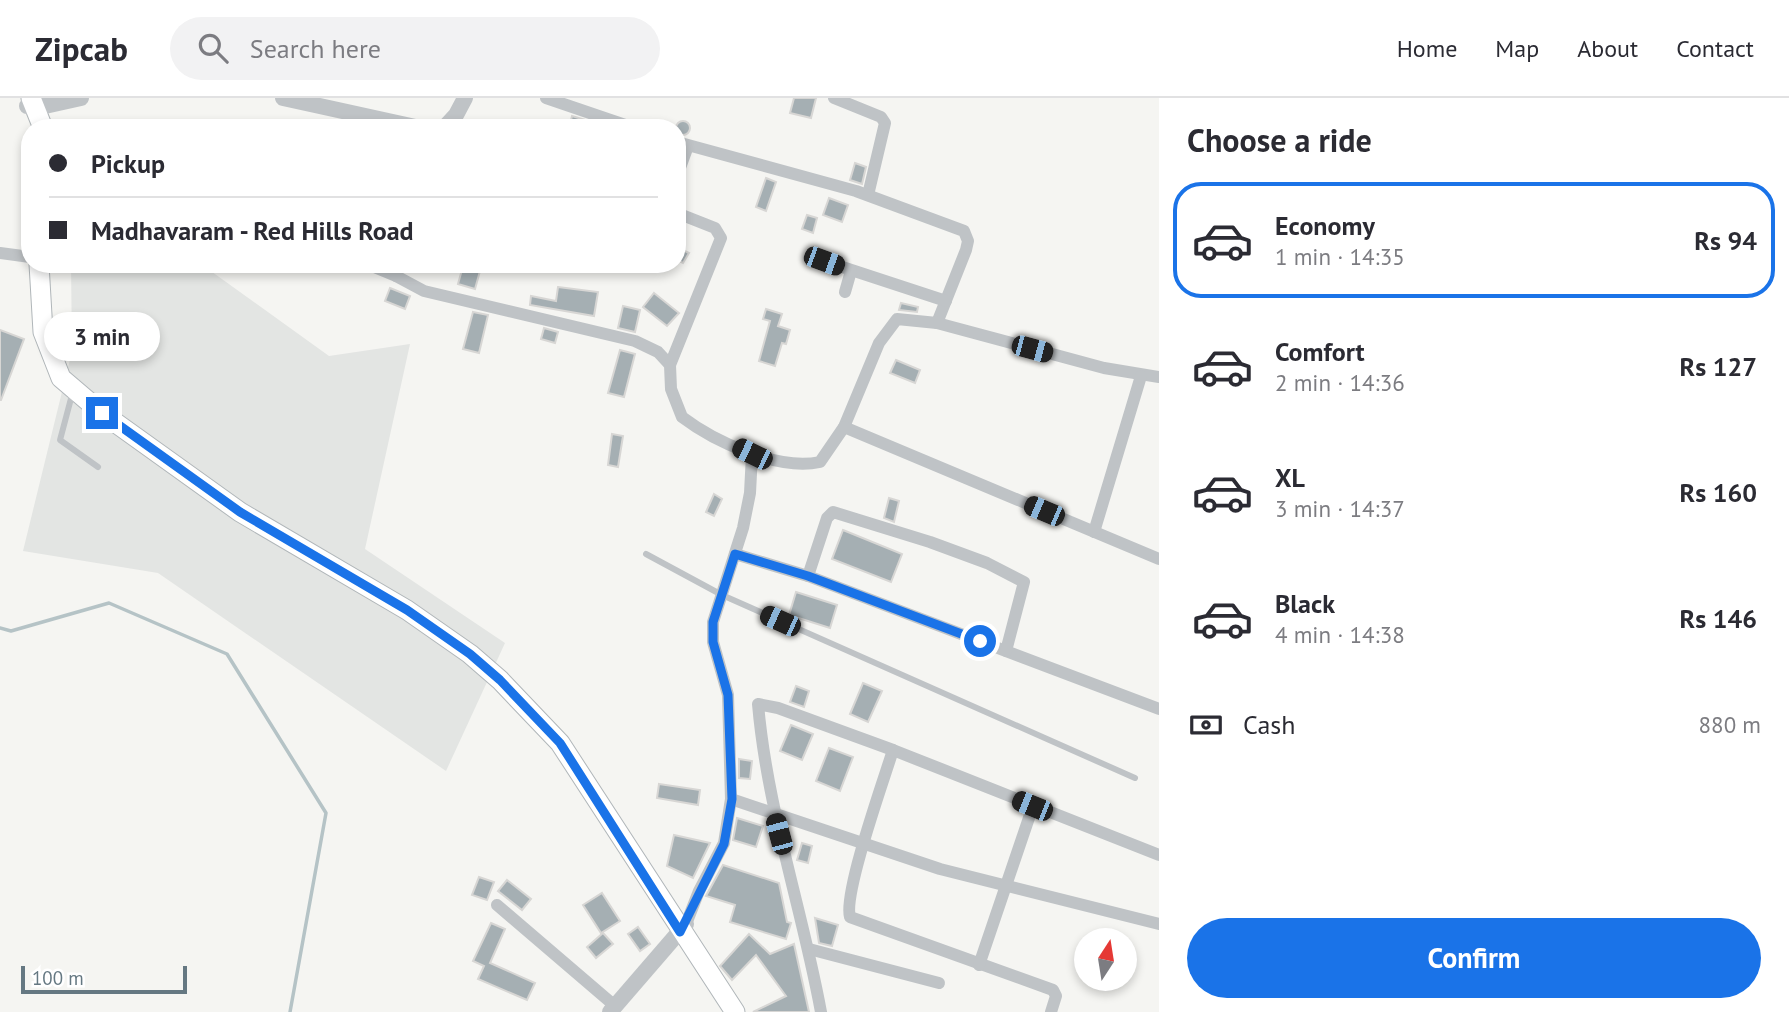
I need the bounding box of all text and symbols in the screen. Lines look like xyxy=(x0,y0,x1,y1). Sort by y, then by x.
search box xyxy=(170,17,660,80)
text: Zipcab xyxy=(35,27,128,70)
icon: search xyxy=(194,29,232,67)
text: Search here xyxy=(250,32,381,65)
text: Home xyxy=(1397,33,1457,64)
text: Map xyxy=(1495,33,1539,64)
text: About xyxy=(1577,33,1638,64)
text: Contact xyxy=(1676,33,1754,64)
text: Choose a ride xyxy=(1187,119,1372,161)
text: Pickup xyxy=(91,147,165,180)
icon: car xyxy=(1191,209,1254,272)
text: Economy xyxy=(1275,209,1375,242)
text: Madhavaram - Red Hills Road xyxy=(91,214,414,247)
text: Rs 94 xyxy=(1694,224,1757,257)
text: 1 min · 14:35 xyxy=(1275,242,1405,271)
car xyxy=(801,244,848,278)
callout: 3 min xyxy=(44,312,160,360)
text: 3 min xyxy=(74,322,130,351)
car xyxy=(1009,333,1056,365)
icon: car xyxy=(1191,335,1254,398)
text: Comfort xyxy=(1275,335,1365,368)
text: Rs 127 xyxy=(1680,350,1757,383)
text: 2 min · 14:36 xyxy=(1275,368,1405,397)
route end xyxy=(86,397,118,429)
car xyxy=(729,435,776,473)
icon: car xyxy=(1191,461,1254,524)
text: XL xyxy=(1275,461,1305,494)
text: Rs 160 xyxy=(1680,476,1757,509)
car xyxy=(1021,493,1068,529)
text: 3 min · 14:37 xyxy=(1275,494,1405,523)
icon: car xyxy=(1191,587,1254,650)
text: Black xyxy=(1275,587,1335,620)
text: Rs 146 xyxy=(1680,602,1757,635)
car xyxy=(757,603,804,639)
text: 4 min · 14:38 xyxy=(1275,620,1405,649)
route start xyxy=(964,625,996,657)
icon: cash xyxy=(1187,706,1225,744)
text: Cash xyxy=(1243,708,1295,741)
text: 880 m xyxy=(1699,710,1761,739)
car xyxy=(1009,788,1056,824)
car xyxy=(764,811,795,857)
button: Confirm xyxy=(1187,918,1761,998)
north arrow xyxy=(1074,928,1138,990)
map controls xyxy=(1074,928,1137,991)
scale bar xyxy=(21,963,187,995)
text: 100 m xyxy=(32,966,84,990)

